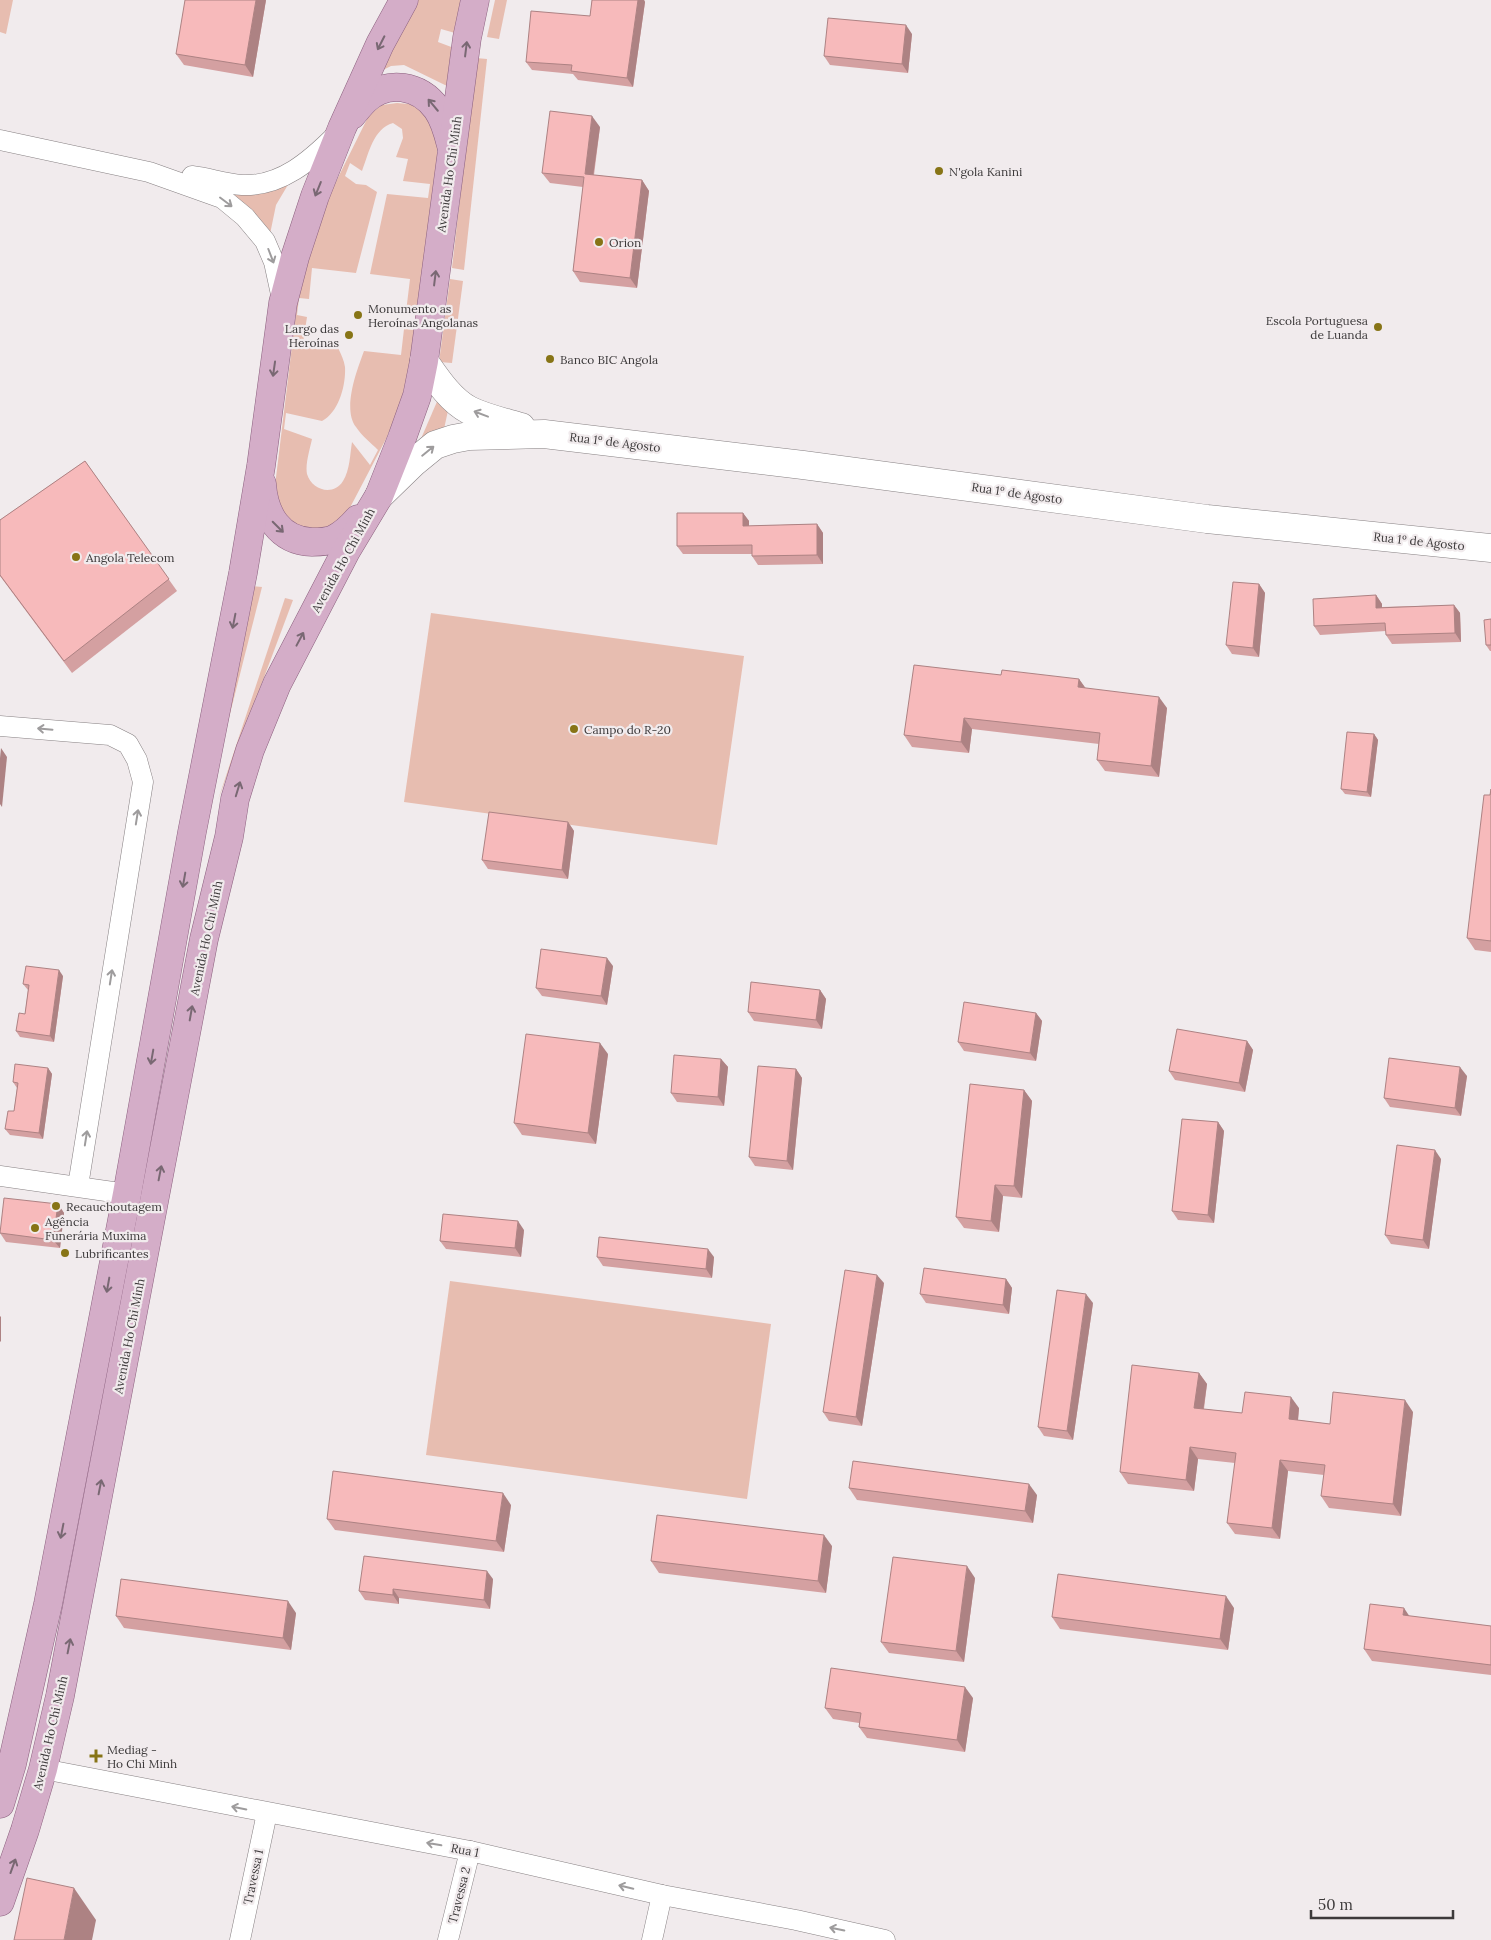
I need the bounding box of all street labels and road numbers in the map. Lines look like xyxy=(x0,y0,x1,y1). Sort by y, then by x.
street label: Avenida Ho Chi Minh xyxy=(433,115,465,234)
street label: Rua 1º de Agosto xyxy=(569,429,661,455)
street label: Rua 1º de Agosto xyxy=(971,479,1063,507)
street label: Avenida Ho Chi Minh xyxy=(308,505,378,616)
street label: Rua 1º de Agosto xyxy=(1373,529,1465,553)
street label: Avenida Ho Chi Minh xyxy=(186,879,226,998)
street label: Avenida Ho Chi Minh xyxy=(110,1277,148,1396)
street label: Avenida Ho Chi Minh xyxy=(29,1674,70,1793)
street label: Rua 1 xyxy=(450,1840,480,1860)
street label: Travessa 1 xyxy=(240,1848,266,1906)
street label: Travessa 2 xyxy=(445,1865,473,1925)

